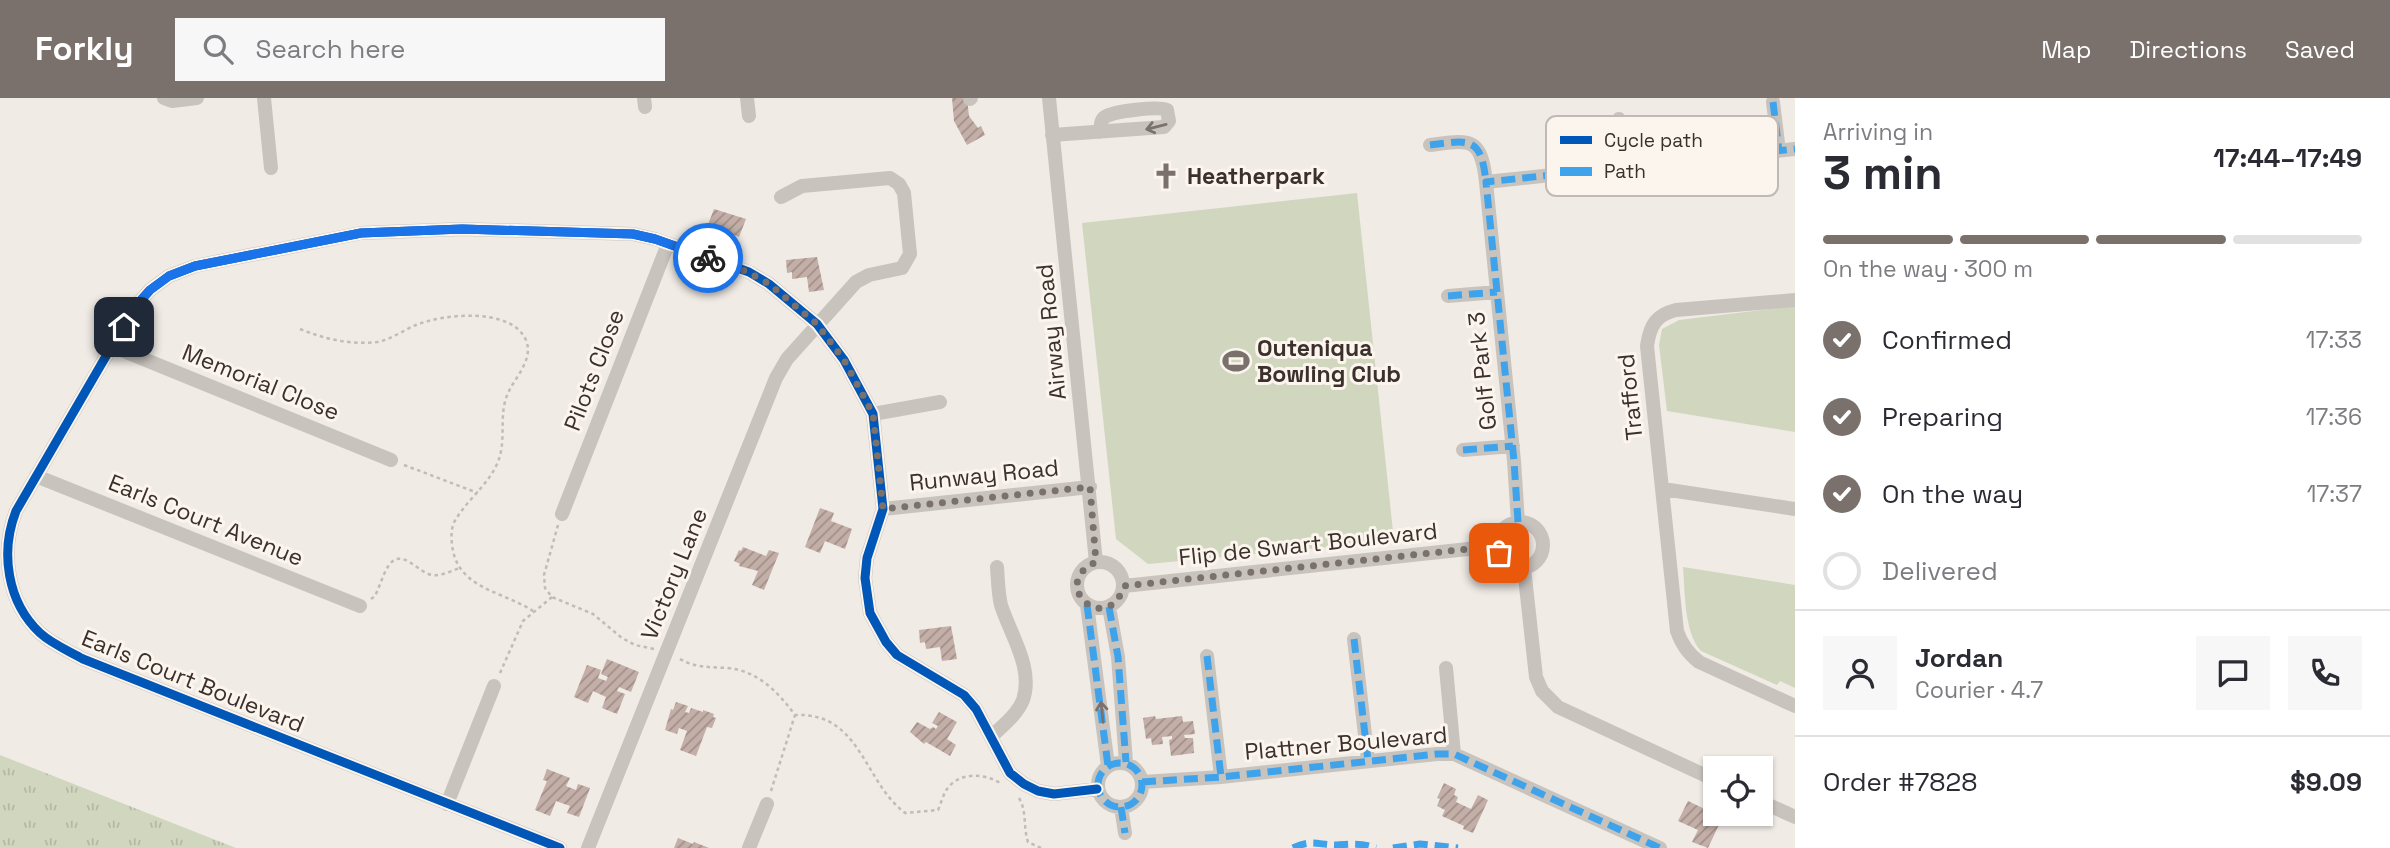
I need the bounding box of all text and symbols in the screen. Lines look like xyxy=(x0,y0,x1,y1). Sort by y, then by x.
search box xyxy=(175,18,665,81)
text: Forkly xyxy=(35,28,133,70)
icon: search xyxy=(199,30,237,68)
text: Search here xyxy=(255,32,405,66)
text: Map xyxy=(2041,34,2091,65)
text: Directions xyxy=(2129,34,2247,65)
text: Saved xyxy=(2285,34,2355,65)
legend xyxy=(1546,116,1778,196)
text: Arriving in xyxy=(1823,117,1933,147)
one-way arrow xyxy=(1146,121,1168,134)
text: Cycle path xyxy=(1604,128,1703,153)
text: 17:44–17:49 xyxy=(2213,141,2362,175)
text: 3 min xyxy=(1823,144,1943,202)
text: Path xyxy=(1604,159,1646,184)
church icon: Heatherpark xyxy=(1151,161,1181,191)
place label: Heatherpark xyxy=(1187,161,1325,191)
courier xyxy=(673,223,743,293)
icon: bike xyxy=(689,239,727,277)
text: On the way · 300 m xyxy=(1823,254,2033,284)
street label: Airway Road xyxy=(1029,263,1073,401)
pin xyxy=(94,297,154,357)
street label: Pilots Close xyxy=(557,305,631,435)
icon: home xyxy=(105,308,143,346)
street label: Golf Park 3 xyxy=(1461,310,1503,432)
icon: check xyxy=(1823,321,1861,359)
text: Confirmed xyxy=(1882,323,2012,357)
text: 17:33 xyxy=(2306,325,2362,355)
place label: Outeniqua Bowling Club xyxy=(1257,333,1401,389)
street label: Memorial Close xyxy=(178,337,344,427)
sports icon: Outeniqua Bowling Club xyxy=(1221,346,1251,376)
street label: Trafford xyxy=(1611,352,1649,442)
icon: check xyxy=(1823,398,1861,436)
text: Preparing xyxy=(1882,400,2003,434)
text: 17:36 xyxy=(2306,402,2362,432)
street label: Runway Road xyxy=(908,452,1060,498)
street label: Earls Court Avenue xyxy=(104,467,308,573)
icon: check xyxy=(1823,475,1861,513)
text: On the way xyxy=(1882,477,2023,511)
text: 17:37 xyxy=(2307,479,2362,509)
street label: Victory Lane xyxy=(634,504,714,644)
street label: Flip de Swart Boulevard xyxy=(1177,515,1439,573)
pin xyxy=(1469,523,1529,583)
icon: bag xyxy=(1480,534,1518,572)
text: Delivered xyxy=(1882,554,1998,588)
street label: Earls Court Boulevard xyxy=(77,623,309,739)
button: person xyxy=(1823,636,1897,710)
button: chat xyxy=(2196,636,2270,710)
button: phone xyxy=(2288,636,2362,710)
text: Jordan xyxy=(1915,641,2003,675)
text: Courier · 4.7 xyxy=(1915,675,2043,705)
one-way arrow xyxy=(1095,701,1108,724)
street label: Plattner Boulevard xyxy=(1243,719,1449,767)
map controls xyxy=(1703,756,1773,826)
button: locate xyxy=(1703,756,1773,826)
text: Order #7828 xyxy=(1823,765,1977,799)
text: $9.09 xyxy=(2290,765,2362,799)

